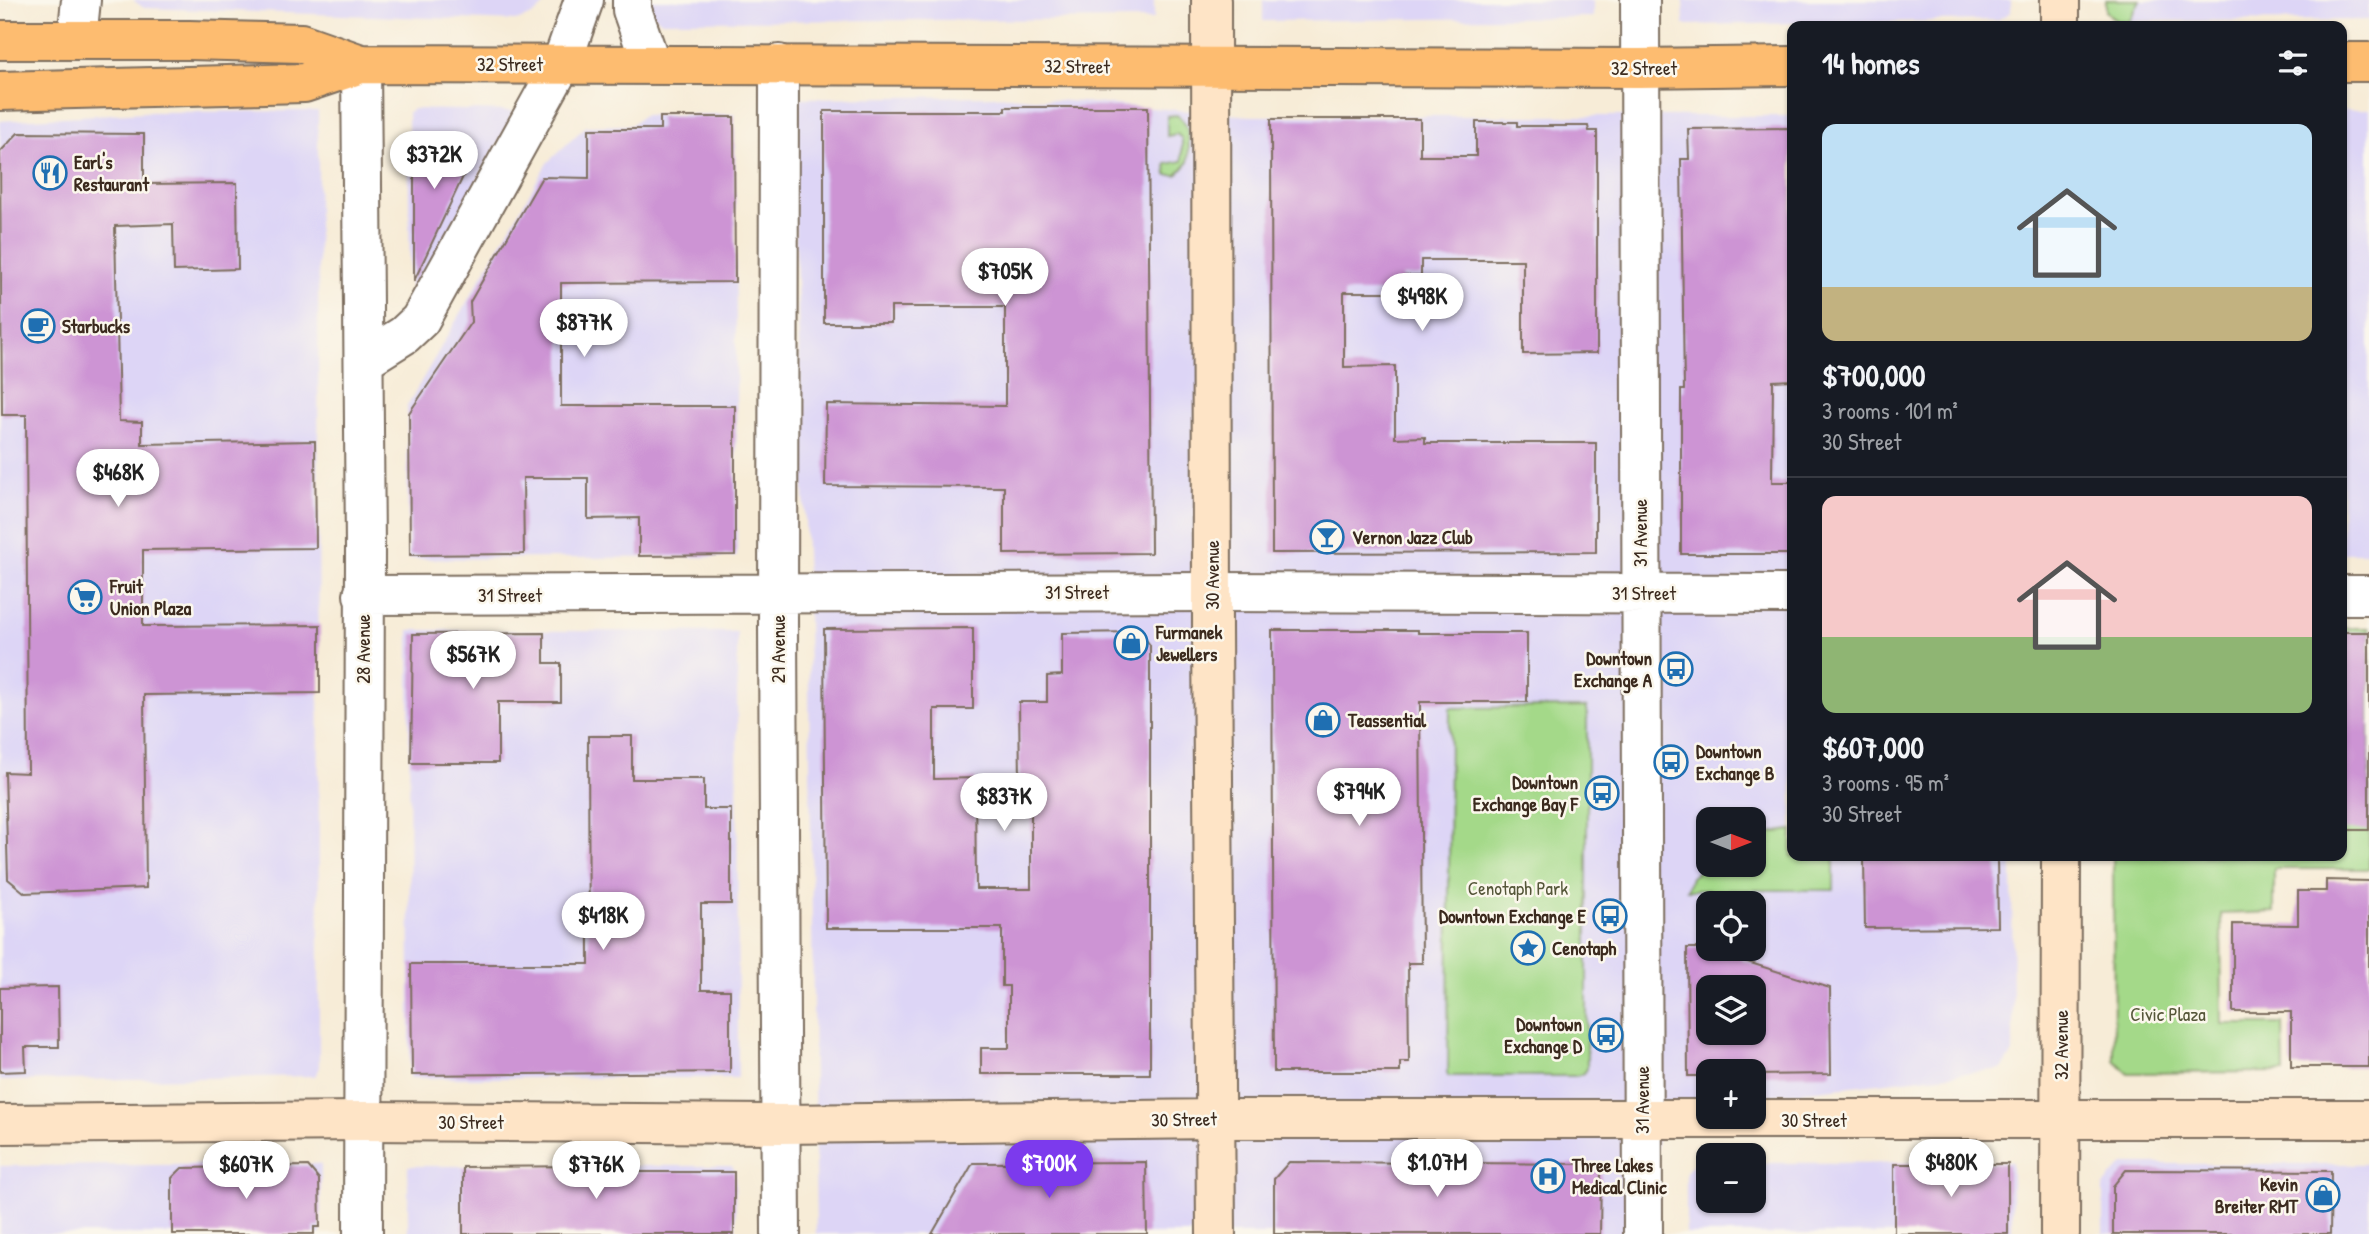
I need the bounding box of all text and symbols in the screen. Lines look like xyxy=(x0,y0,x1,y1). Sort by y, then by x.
text: 14 homes xyxy=(1822,43,1920,83)
icon: filters xyxy=(2274,44,2312,82)
street label: 32 Street xyxy=(477,51,543,77)
street label: 32 Street xyxy=(1044,52,1111,80)
street label: 32 Street xyxy=(1611,55,1677,81)
pin: $372K xyxy=(385,132,483,191)
text: $372K xyxy=(406,138,462,169)
place label: Earl's Restaurant xyxy=(74,149,150,197)
restaurant icon: Earl's Restaurant xyxy=(31,154,69,192)
icon: home xyxy=(2004,170,2130,296)
pin: $705K xyxy=(956,248,1054,308)
text: $705K xyxy=(977,255,1033,286)
pin: $498K xyxy=(1373,274,1471,333)
text: $498K xyxy=(1397,280,1447,311)
pin: $877K xyxy=(535,300,633,359)
text: $877K xyxy=(556,306,612,337)
cafe icon: Starbucks xyxy=(19,307,57,345)
place label: Starbucks xyxy=(62,313,131,339)
text: $700,000 xyxy=(1822,355,1925,395)
text: 3 rooms · 101 m² xyxy=(1822,395,1958,426)
text: 30 Street xyxy=(1822,426,1901,457)
pin: $468K xyxy=(69,449,167,509)
text: $468K xyxy=(92,456,144,487)
street label: 31 Avenue xyxy=(1627,499,1653,567)
bar icon: Vernon Jazz Club xyxy=(1308,518,1346,556)
place label: Vernon Jazz Club xyxy=(1352,524,1473,550)
street label: 30 Avenue xyxy=(1199,540,1225,610)
icon: home xyxy=(2004,542,2130,668)
place label: Fruit Union Plaza xyxy=(109,573,192,621)
supermarket icon: Fruit Union Plaza xyxy=(66,578,104,616)
street label: 31 Street xyxy=(1045,579,1109,605)
street label: 31 Street xyxy=(1612,580,1676,606)
street label: 31 Street xyxy=(478,582,542,608)
street label: 28 Avenue xyxy=(350,614,376,684)
street label: 29 Avenue xyxy=(765,614,791,683)
place label: Furmanek Jewellers xyxy=(1155,619,1223,667)
shop icon: Furmanek Jewellers xyxy=(1112,624,1150,662)
pin: $567K xyxy=(424,632,522,691)
text: $567K xyxy=(446,638,500,669)
place label: Downtown Exchange A xyxy=(1574,645,1653,694)
bus stop icon: Downtown Exchange A xyxy=(1657,650,1695,688)
shop icon: Teassential xyxy=(1304,701,1342,739)
place label: Teassential xyxy=(1347,707,1427,733)
text: $607,000 xyxy=(1822,727,1924,767)
place label: Downtown Exchange B xyxy=(1696,738,1775,787)
bus stop icon: Downtown Exchange B xyxy=(1652,743,1690,781)
text: 3 rooms · 95 m² xyxy=(1822,767,1949,798)
pin: $794K xyxy=(1310,768,1408,828)
place label: Downtown Exchange Bay F xyxy=(1473,769,1579,818)
pin: $837K xyxy=(955,774,1053,833)
bus stop icon: Downtown Exchange Bay F xyxy=(1583,774,1621,812)
text: $794K xyxy=(1333,775,1385,806)
text: $837K xyxy=(976,780,1032,811)
text: 30 Street xyxy=(1822,798,1901,829)
north arrow xyxy=(1696,807,1766,877)
map controls xyxy=(1696,807,1766,1213)
park label: Cenotaph Park xyxy=(1468,875,1568,901)
button: locate xyxy=(1696,891,1766,961)
pin: $418K xyxy=(554,892,652,952)
bus stop icon: Downtown Exchange E xyxy=(1591,897,1629,935)
text: $418K xyxy=(578,899,628,930)
place label: Downtown Exchange E xyxy=(1439,903,1587,930)
place icon: Cenotaph xyxy=(1509,929,1547,967)
place label: Cenotaph xyxy=(1552,935,1616,962)
button: layers xyxy=(1696,975,1766,1045)
park label: Civic Plaza xyxy=(2130,1001,2206,1027)
street label: 32 Avenue xyxy=(2048,1010,2074,1080)
place label: Downtown Exchange D xyxy=(1504,1011,1583,1060)
bus stop icon: Downtown Exchange D xyxy=(1587,1016,1625,1054)
button: + xyxy=(1696,1059,1766,1129)
street label: 31 Avenue xyxy=(1629,1066,1655,1134)
street label: 30 Street xyxy=(1151,1105,1217,1133)
street label: 30 Street xyxy=(1781,1107,1847,1133)
street label: 30 Street xyxy=(438,1109,504,1135)
pin: $700K xyxy=(1000,1140,1098,1200)
pin: $1.07M xyxy=(1380,1140,1494,1199)
pin: $480K xyxy=(1902,1140,2000,1199)
pin: $607K xyxy=(197,1142,295,1201)
pin: $776K xyxy=(547,1142,645,1201)
button: − xyxy=(1696,1143,1766,1213)
text: $1.07M xyxy=(1407,1146,1467,1177)
text: $480K xyxy=(1925,1146,1977,1177)
text: $700K xyxy=(1021,1147,1077,1178)
text: $607K xyxy=(219,1148,273,1179)
text: $776K xyxy=(568,1148,624,1179)
place label: Three Lakes Medical Clinic xyxy=(1571,1152,1667,1200)
hospital icon: Three Lakes Medical Clinic xyxy=(1529,1157,1567,1195)
place label: Kevin Breiter RMT xyxy=(2215,1171,2299,1219)
shop icon: Kevin Breiter RMT xyxy=(2304,1176,2342,1214)

